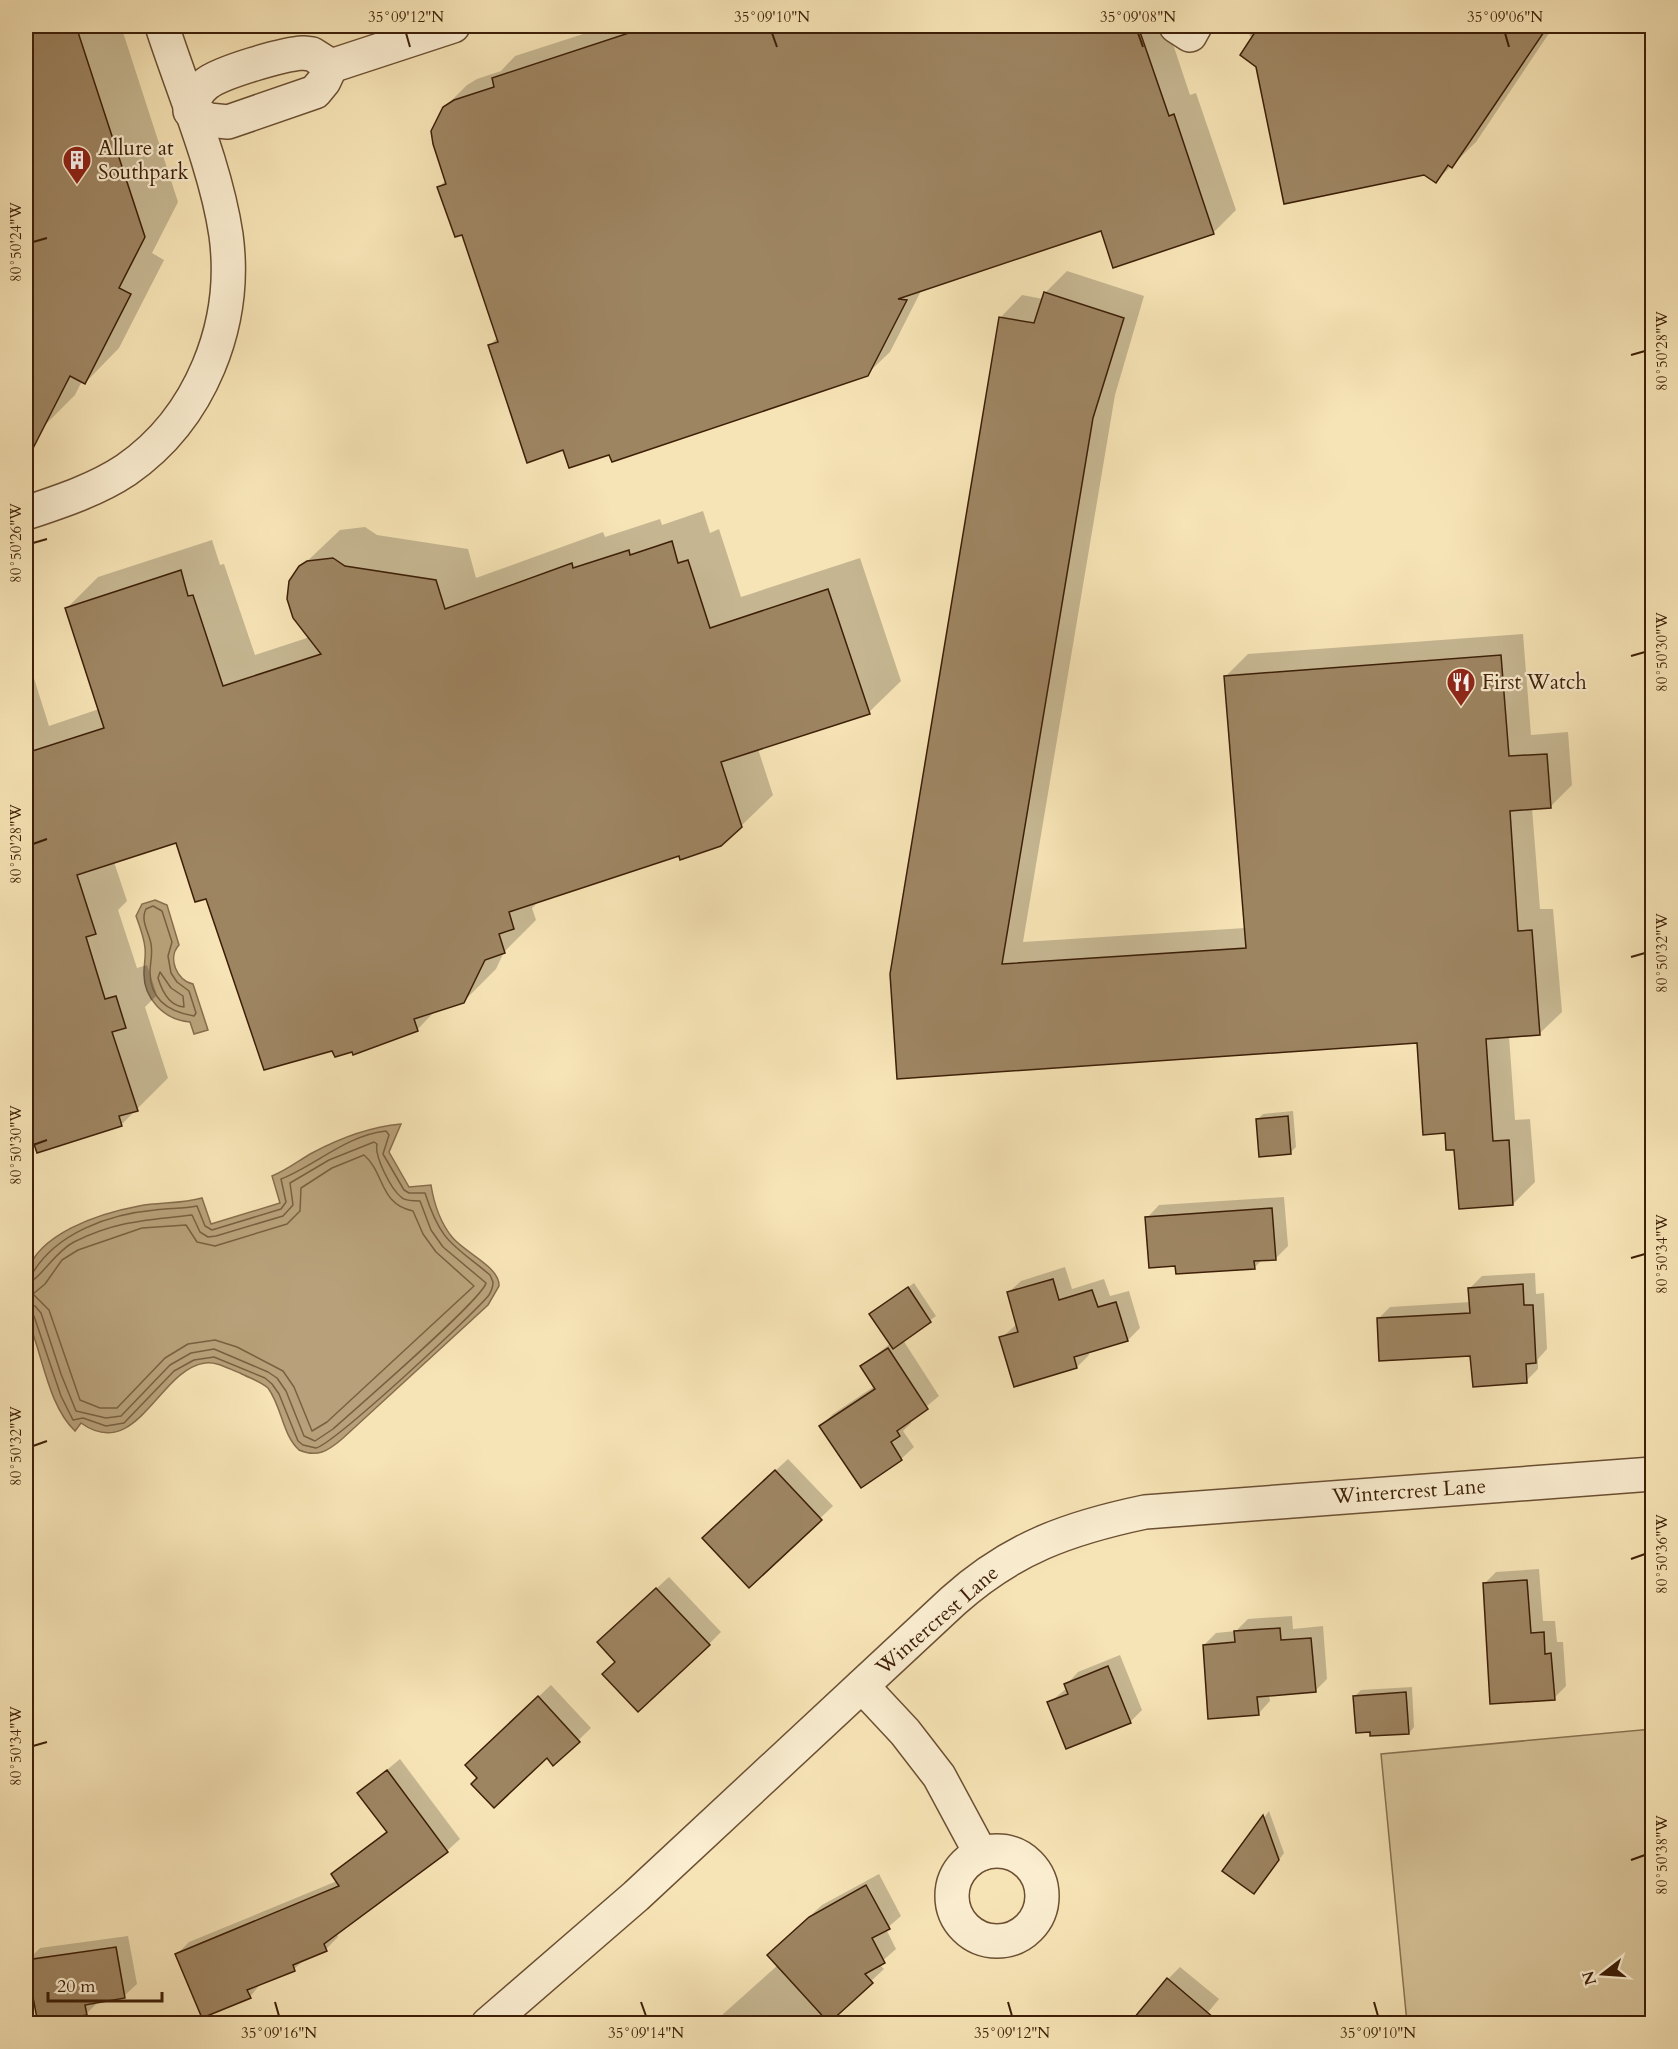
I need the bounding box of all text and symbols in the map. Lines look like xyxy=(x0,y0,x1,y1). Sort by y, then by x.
text: 35°09'12"N xyxy=(368,7,444,27)
text: 35°09'10"N xyxy=(734,7,810,27)
text: 35°09'08"N xyxy=(1100,7,1176,27)
text: 35°09'06"N xyxy=(1467,7,1543,27)
place label: Allure at Southpark xyxy=(98,134,189,187)
building icon: Allure at Southpark xyxy=(61,144,93,186)
text: 80°50'24"W xyxy=(6,202,26,282)
text: 80°50'28"W xyxy=(1652,311,1672,391)
text: 80°50'26"W xyxy=(6,503,26,583)
text: 80°50'30"W xyxy=(1652,612,1672,692)
restaurant icon: First Watch xyxy=(1445,666,1477,708)
place label: First Watch xyxy=(1482,668,1587,697)
text: 80°50'28"W xyxy=(6,804,26,884)
text: 80°50'32"W xyxy=(1652,913,1672,993)
text: 80°50'30"W xyxy=(6,1105,26,1185)
text: 80°50'34"W xyxy=(1652,1214,1672,1294)
text: 80°50'32"W xyxy=(6,1406,26,1486)
street label: Wintercrest Lane xyxy=(1330,1472,1487,1511)
text: 80°50'36"W xyxy=(1652,1514,1672,1594)
street label: Wintercrest Lane xyxy=(869,1559,1005,1683)
text: 80°50'34"W xyxy=(6,1706,26,1786)
text: 80°50'38"W xyxy=(1652,1815,1672,1895)
north arrow xyxy=(1573,1944,1633,2004)
scale bar xyxy=(48,1965,162,2003)
text: N xyxy=(1577,1968,1602,1988)
text: 20 m xyxy=(57,1974,96,1999)
text: 35°09'16"N xyxy=(241,2023,317,2043)
text: 35°09'14"N xyxy=(608,2023,684,2043)
text: 35°09'12"N xyxy=(974,2023,1050,2043)
text: 35°09'10"N xyxy=(1340,2023,1416,2043)

